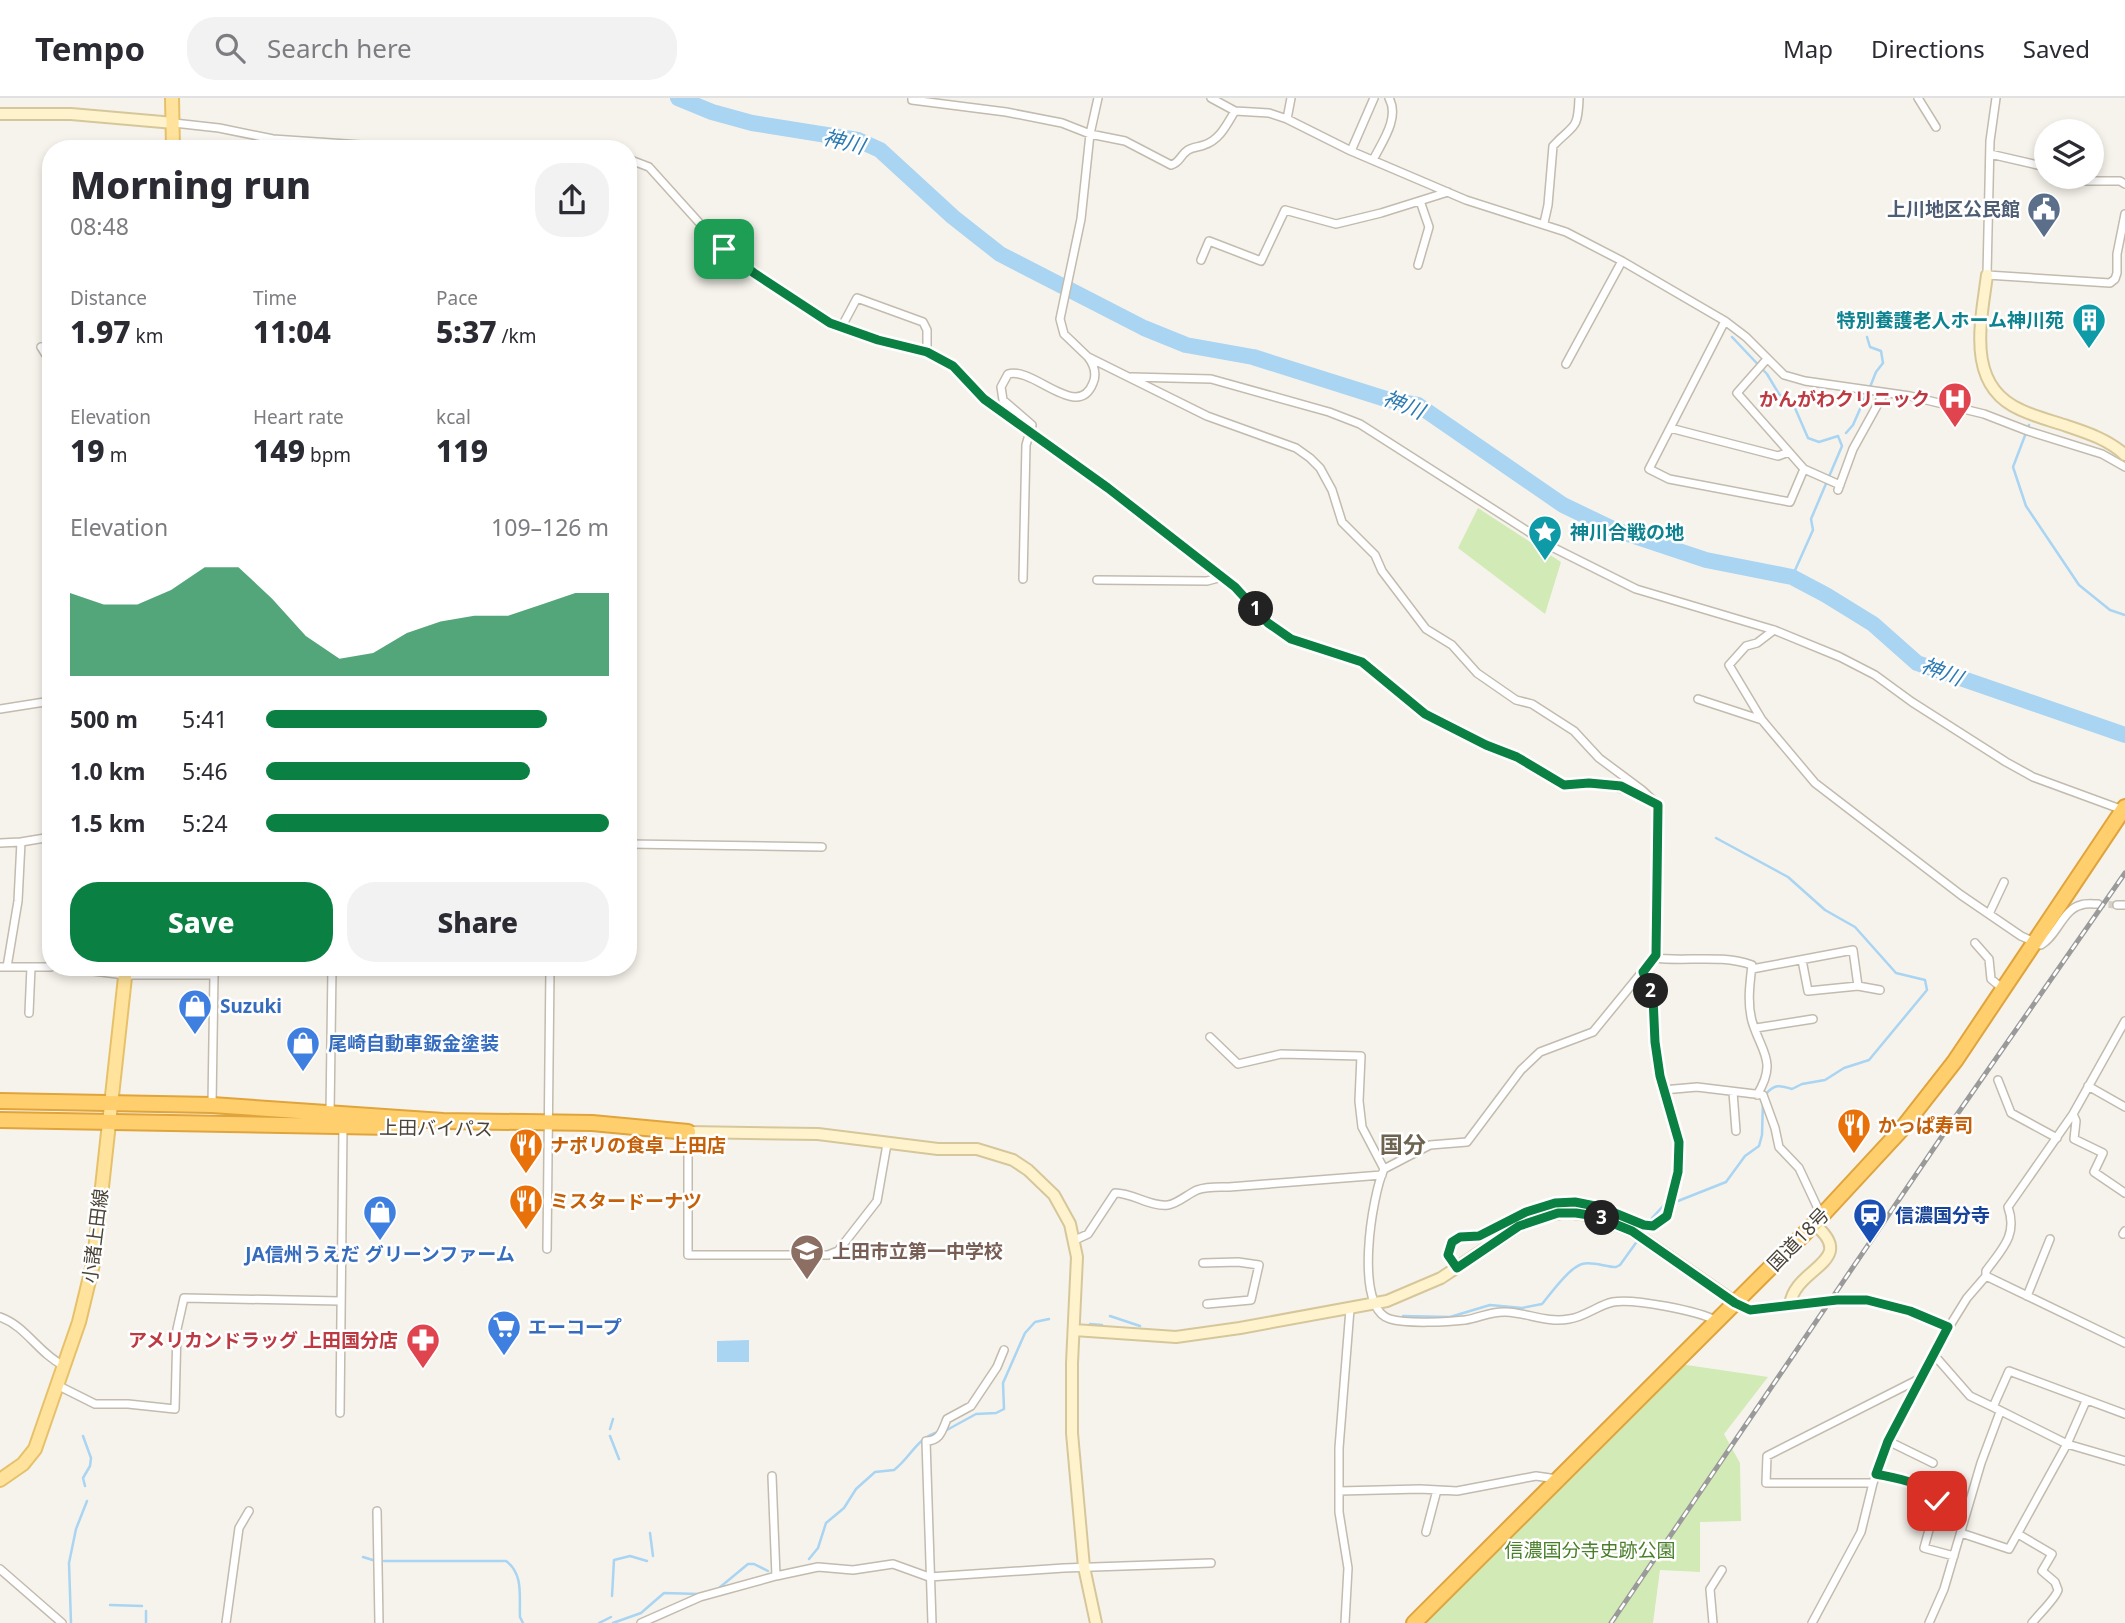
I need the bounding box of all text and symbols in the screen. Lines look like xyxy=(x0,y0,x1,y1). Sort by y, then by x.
search box xyxy=(187,17,677,80)
text: Tempo xyxy=(35,26,145,71)
icon: search xyxy=(211,29,249,67)
text: Search here xyxy=(267,30,412,66)
text: Map xyxy=(1783,32,1833,65)
text: Directions xyxy=(1871,32,1985,65)
text: Saved xyxy=(2023,32,2090,65)
map controls xyxy=(2034,119,2104,189)
button: layers xyxy=(2034,119,2104,189)
water label: 神川 xyxy=(820,122,870,160)
text: Morning run xyxy=(70,158,311,210)
button: share xyxy=(535,163,609,237)
public building icon: 上川地区公民館 xyxy=(2025,190,2063,239)
place label: 上川地区公民館 xyxy=(1887,196,2020,222)
text: 08:48 xyxy=(70,210,129,242)
pin xyxy=(694,219,754,279)
icon: arrive xyxy=(705,230,743,268)
text: Distance xyxy=(70,285,147,311)
text: Time xyxy=(253,285,297,311)
text: Pace xyxy=(436,285,478,311)
building icon: 特別養護老人ホーム神川苑 xyxy=(2070,301,2108,350)
place label: 特別養護老人ホーム神川苑 xyxy=(1837,307,2064,333)
text: 1.97 xyxy=(70,311,131,352)
text: 11:04 xyxy=(253,311,331,352)
text: 5:37 xyxy=(436,311,497,352)
text: km xyxy=(131,323,163,349)
text: /km xyxy=(497,323,537,349)
hospital icon: かんがわクリニック xyxy=(1936,380,1974,429)
water label: 神川 xyxy=(1379,383,1431,426)
place label: かんがわクリニック xyxy=(1759,386,1930,412)
text: Elevation xyxy=(70,404,151,430)
text: Heart rate xyxy=(253,404,344,430)
text: kcal xyxy=(436,404,471,430)
text: 19 xyxy=(70,430,105,471)
text: 149 xyxy=(253,430,305,471)
text: 119 xyxy=(436,430,488,471)
text: m xyxy=(105,442,127,468)
text: bpm xyxy=(305,442,351,468)
text: Elevation xyxy=(70,511,168,543)
text: 109–126 m xyxy=(491,511,609,543)
place icon: 神川合戦の地 xyxy=(1526,513,1564,562)
place label: 神川合戦の地 xyxy=(1570,519,1684,545)
pin: 1 xyxy=(1238,592,1274,626)
text: 1 xyxy=(1250,595,1261,621)
water label: 神川 xyxy=(1917,650,1968,692)
text: 500 m xyxy=(70,703,138,735)
text: 5:41 xyxy=(182,703,228,735)
text: 1.0 km xyxy=(70,755,145,787)
text: 5:46 xyxy=(182,755,228,787)
text: 1.5 km xyxy=(70,807,145,839)
text: 5:24 xyxy=(182,807,228,839)
button: Save xyxy=(70,882,333,962)
button: Share xyxy=(347,882,609,962)
pin: 2 xyxy=(1634,974,1668,1008)
text: 2 xyxy=(1645,977,1656,1003)
shop icon: Suzuki xyxy=(176,987,214,1036)
place label: Suzuki xyxy=(220,993,282,1019)
shop icon: 尾崎自動車鈑金塗装 xyxy=(284,1024,322,1073)
place label: 尾崎自動車鈑金塗装 xyxy=(328,1030,499,1056)
restaurant icon: かっぱ寿司 xyxy=(1835,1106,1873,1155)
place label: かっぱ寿司 xyxy=(1878,1112,1973,1138)
street label: 上田バイパス xyxy=(379,1114,493,1142)
restaurant icon: ナポリの食卓 上田店 xyxy=(507,1126,545,1175)
district label: 国分 xyxy=(1380,1128,1426,1160)
place label: ナポリの食卓 上田店 xyxy=(550,1132,726,1158)
restaurant icon: ミスタードーナツ xyxy=(507,1182,545,1231)
street label: 小諸上田線 xyxy=(76,1187,114,1285)
place label: ミスタードーナツ xyxy=(550,1188,702,1214)
shop icon: JA信州うえだ グリーンファーム xyxy=(361,1193,399,1242)
station icon: 信濃国分寺 xyxy=(1851,1196,1889,1245)
pin: 3 xyxy=(1584,1200,1620,1236)
street label: 国道18号 xyxy=(1761,1202,1835,1276)
place label: 信濃国分寺 xyxy=(1895,1202,1990,1228)
text: 3 xyxy=(1596,1204,1607,1230)
school or university icon: 上田市立第一中学校 xyxy=(788,1232,826,1281)
place label: 上田市立第一中学校 xyxy=(832,1238,1003,1264)
place label: JA信州うえだ グリーンファーム xyxy=(243,1241,515,1267)
supermarket icon: エーコープ xyxy=(485,1308,523,1357)
place label: エーコープ xyxy=(528,1314,622,1340)
pharmacy icon: アメリカンドラッグ 上田国分店 xyxy=(404,1321,442,1370)
place label: アメリカンドラッグ 上田国分店 xyxy=(128,1327,398,1353)
pin xyxy=(1907,1471,1967,1531)
icon: check xyxy=(1918,1482,1956,1520)
park label: 信濃国分寺史跡公園 xyxy=(1504,1537,1676,1563)

